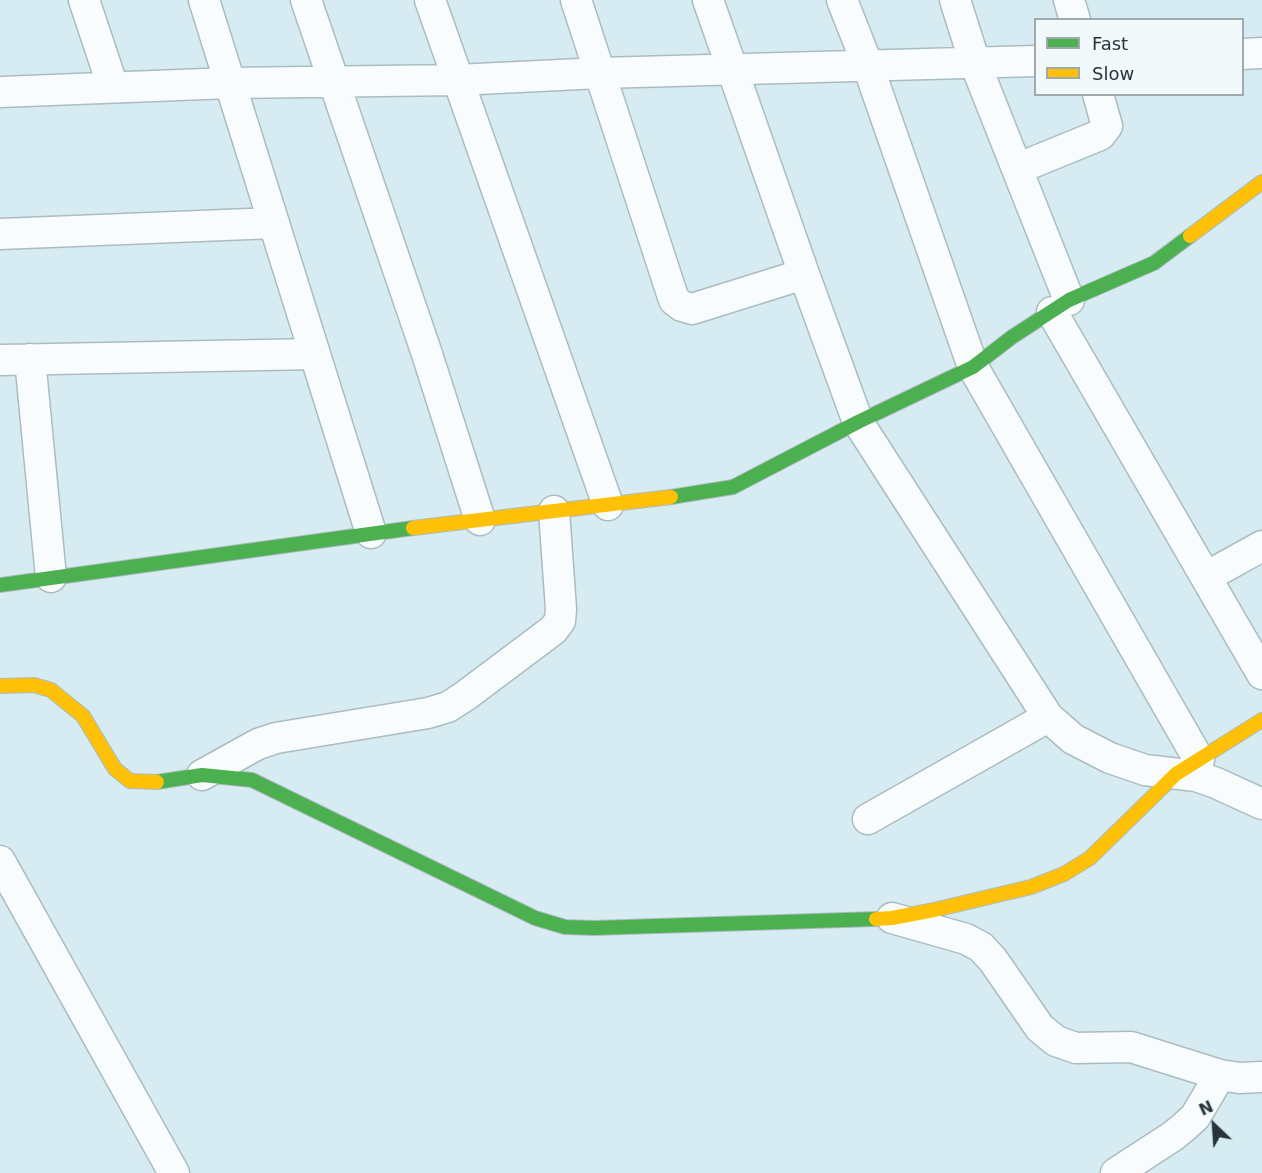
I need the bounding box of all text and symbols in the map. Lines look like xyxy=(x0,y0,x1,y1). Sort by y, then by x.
legend xyxy=(1034,18,1244,96)
text: Fast xyxy=(1092,33,1128,54)
text: Slow xyxy=(1092,63,1134,84)
north arrow xyxy=(1184,1095,1244,1155)
text: N xyxy=(1196,1097,1216,1120)

